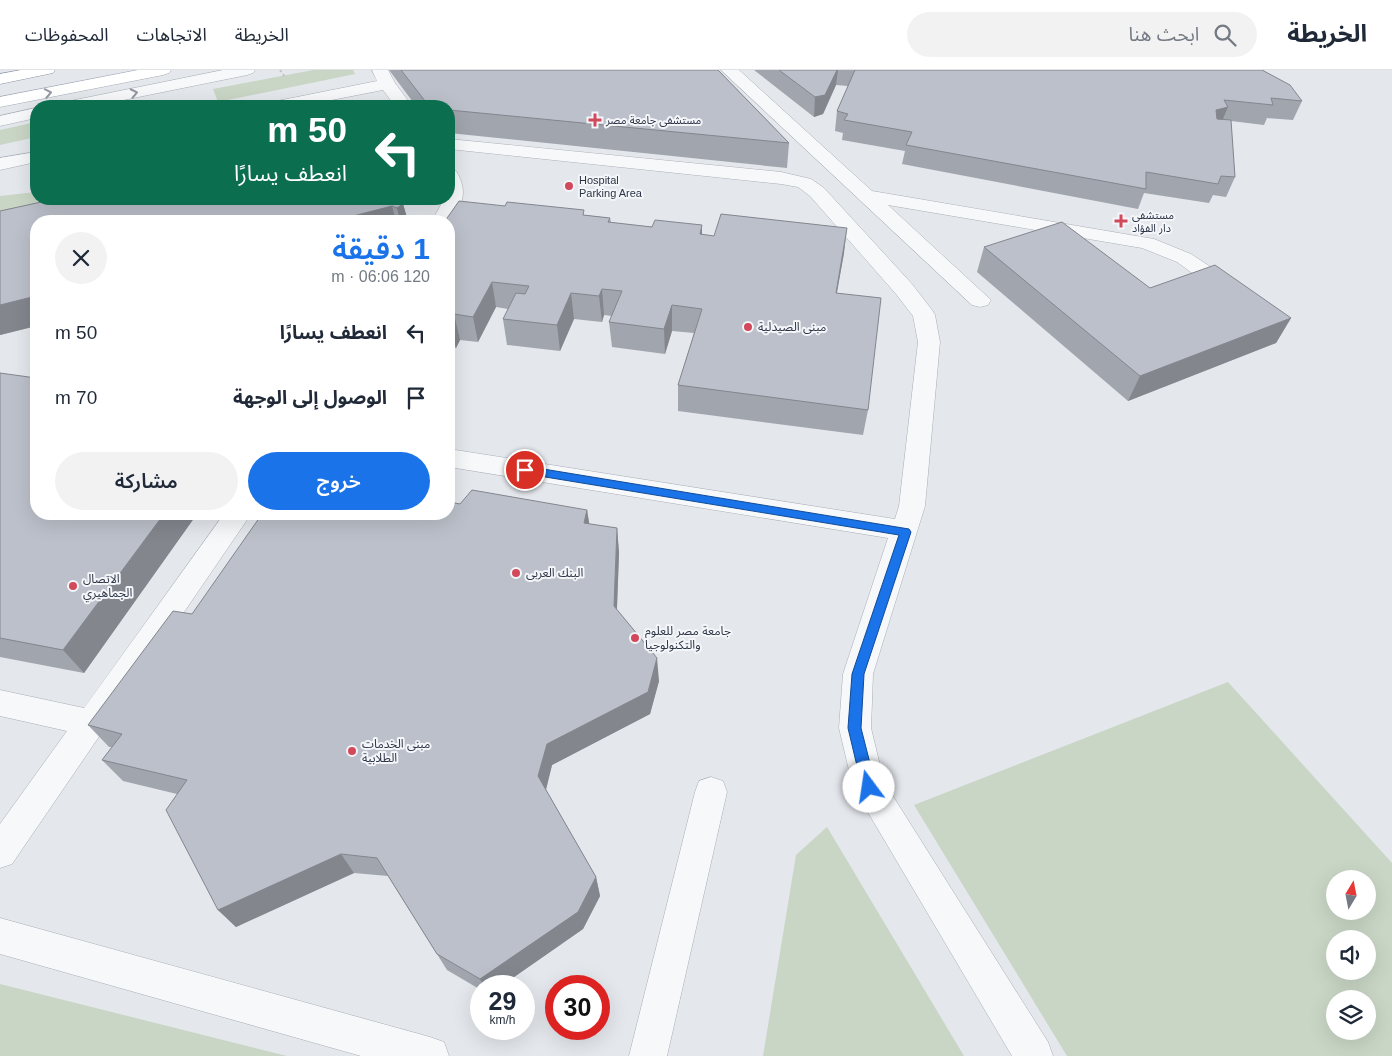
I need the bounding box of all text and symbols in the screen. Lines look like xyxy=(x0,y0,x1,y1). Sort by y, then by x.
search box xyxy=(907,12,1257,57)
text: الخريطة xyxy=(1287,20,1367,47)
icon: search xyxy=(1211,21,1239,49)
text: ابحث هنا xyxy=(1129,24,1199,45)
text: المحفوظات xyxy=(25,25,109,45)
text: الاتجاهات xyxy=(137,25,207,45)
text: الخريطة xyxy=(235,25,289,45)
one-way arrow xyxy=(43,88,52,98)
one-way arrow xyxy=(130,88,139,99)
text: 50 m xyxy=(267,110,347,149)
marker: مستشفى جامعة مصر xyxy=(588,113,602,127)
place label: مستشفى جامعة مصر xyxy=(605,114,702,127)
icon: left xyxy=(365,120,430,185)
text: انعطف يسارًا xyxy=(234,161,347,186)
place label: Hospital Parking Area xyxy=(579,174,643,199)
marker: Hospital Parking Area xyxy=(563,180,575,192)
place label: مستشفى دار الفؤاد xyxy=(1132,209,1174,235)
marker: مستشفى دار الفؤاد xyxy=(1114,214,1128,228)
button: close xyxy=(55,232,107,284)
text: 1 دقيقة xyxy=(332,232,430,265)
text: 120 m · 06:06 xyxy=(331,268,430,285)
icon: left xyxy=(402,319,430,347)
place label: مبنى الصيدلية xyxy=(758,320,826,334)
marker: مبنى الصيدلية xyxy=(742,321,754,333)
text: 50 m xyxy=(55,322,97,343)
text: انعطف يسارًا xyxy=(280,322,387,343)
icon: arrive xyxy=(402,384,430,412)
text: 70 m xyxy=(55,387,97,408)
text: الوصول إلى الوجهة xyxy=(233,387,387,408)
pin xyxy=(504,449,546,491)
button: مشاركة xyxy=(55,452,238,510)
button: خروج xyxy=(248,452,430,510)
icon: arrive xyxy=(511,456,539,484)
place label: البنك العربى xyxy=(526,566,583,580)
marker: البنك العربى xyxy=(510,567,522,579)
place label: الاتصال الجماهيري xyxy=(83,572,132,603)
marker: الاتصال الجماهيري xyxy=(67,580,79,592)
place label: جامعة مصر للعلوم والتكنولوجيا xyxy=(645,624,731,652)
marker: جامعة مصر للعلوم والتكنولوجيا xyxy=(629,632,641,644)
place label: مبنى الخدمات الطلابية xyxy=(362,737,430,765)
marker: مبنى الخدمات الطلابية xyxy=(346,745,358,757)
position arrow xyxy=(842,760,894,812)
north arrow xyxy=(1326,870,1376,920)
map controls xyxy=(1326,870,1376,1040)
button: sound xyxy=(1326,930,1376,980)
speed limit sign: 30 xyxy=(545,975,610,1040)
text: 29 xyxy=(489,987,516,1015)
button: layers xyxy=(1326,990,1376,1040)
text: km/h xyxy=(489,1013,516,1027)

